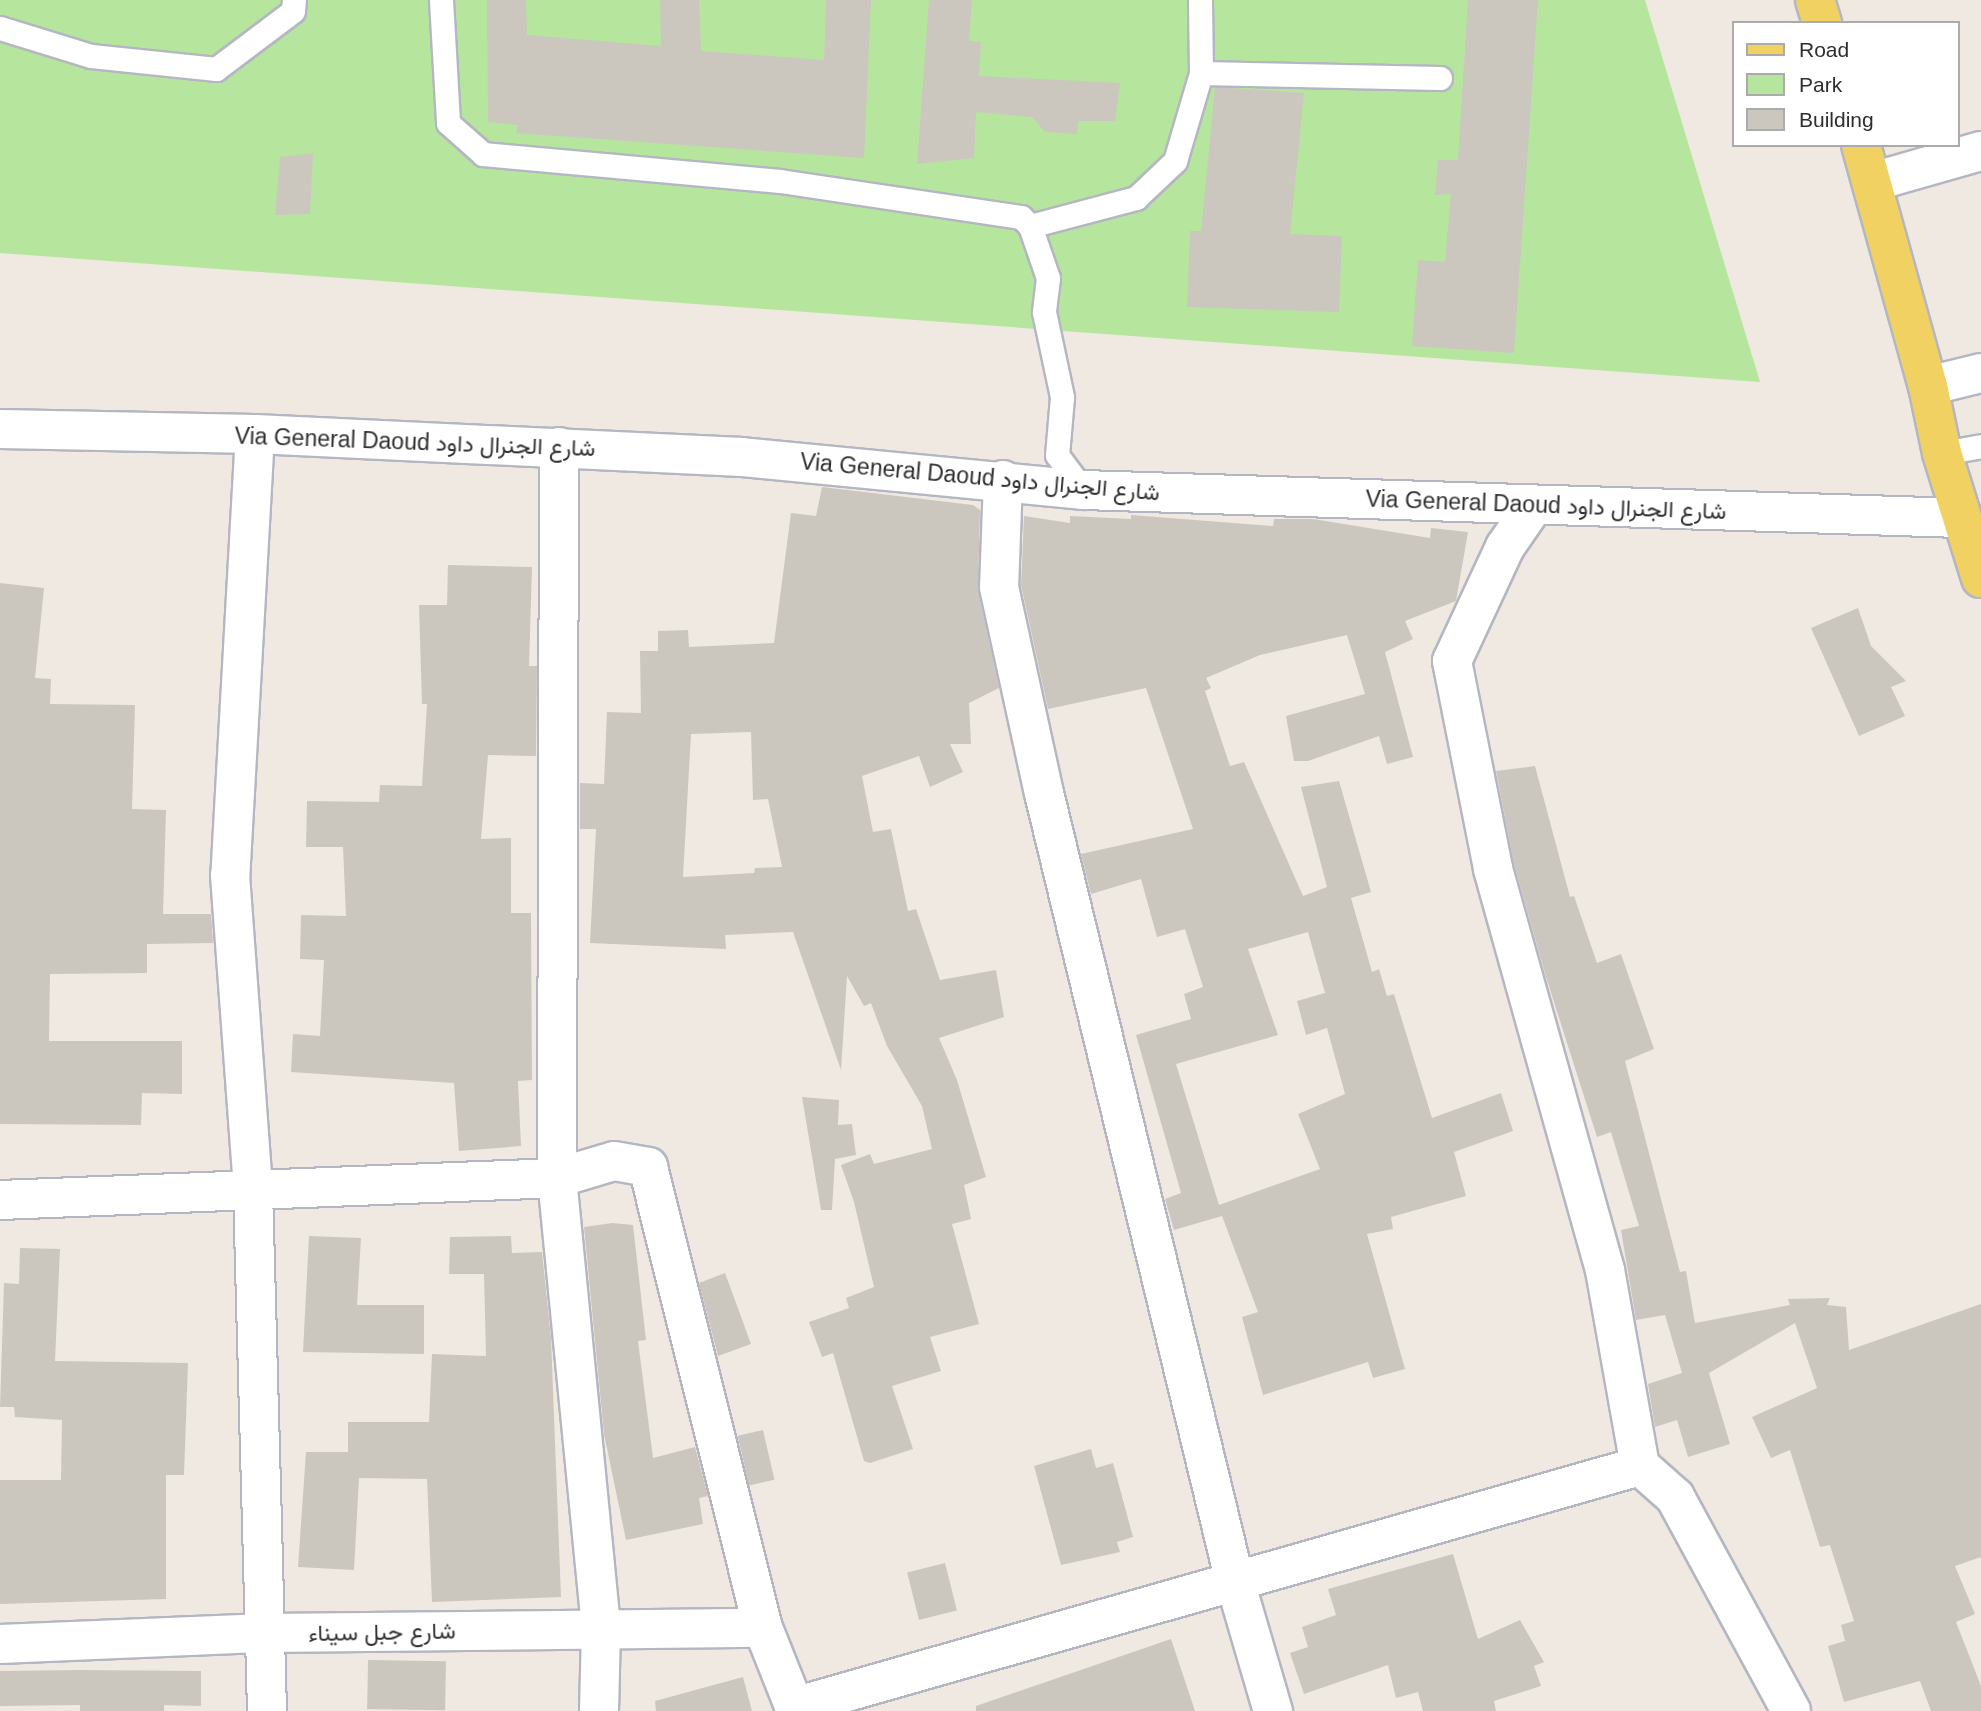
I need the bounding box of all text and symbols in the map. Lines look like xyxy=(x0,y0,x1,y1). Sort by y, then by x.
legend xyxy=(1732,21,1960,147)
text: Road xyxy=(1799,38,1849,61)
text: Park xyxy=(1799,73,1842,96)
text: Building xyxy=(1799,108,1874,131)
street label: Via General Daoud شارع الجنرال داود xyxy=(234,422,596,462)
street label: Via General Daoud شارع الجنرال داود xyxy=(799,448,1161,506)
street label: Via General Daoud شارع الجنرال داود xyxy=(1365,485,1727,525)
street label: شارع جبل سيناء xyxy=(308,1617,456,1647)

